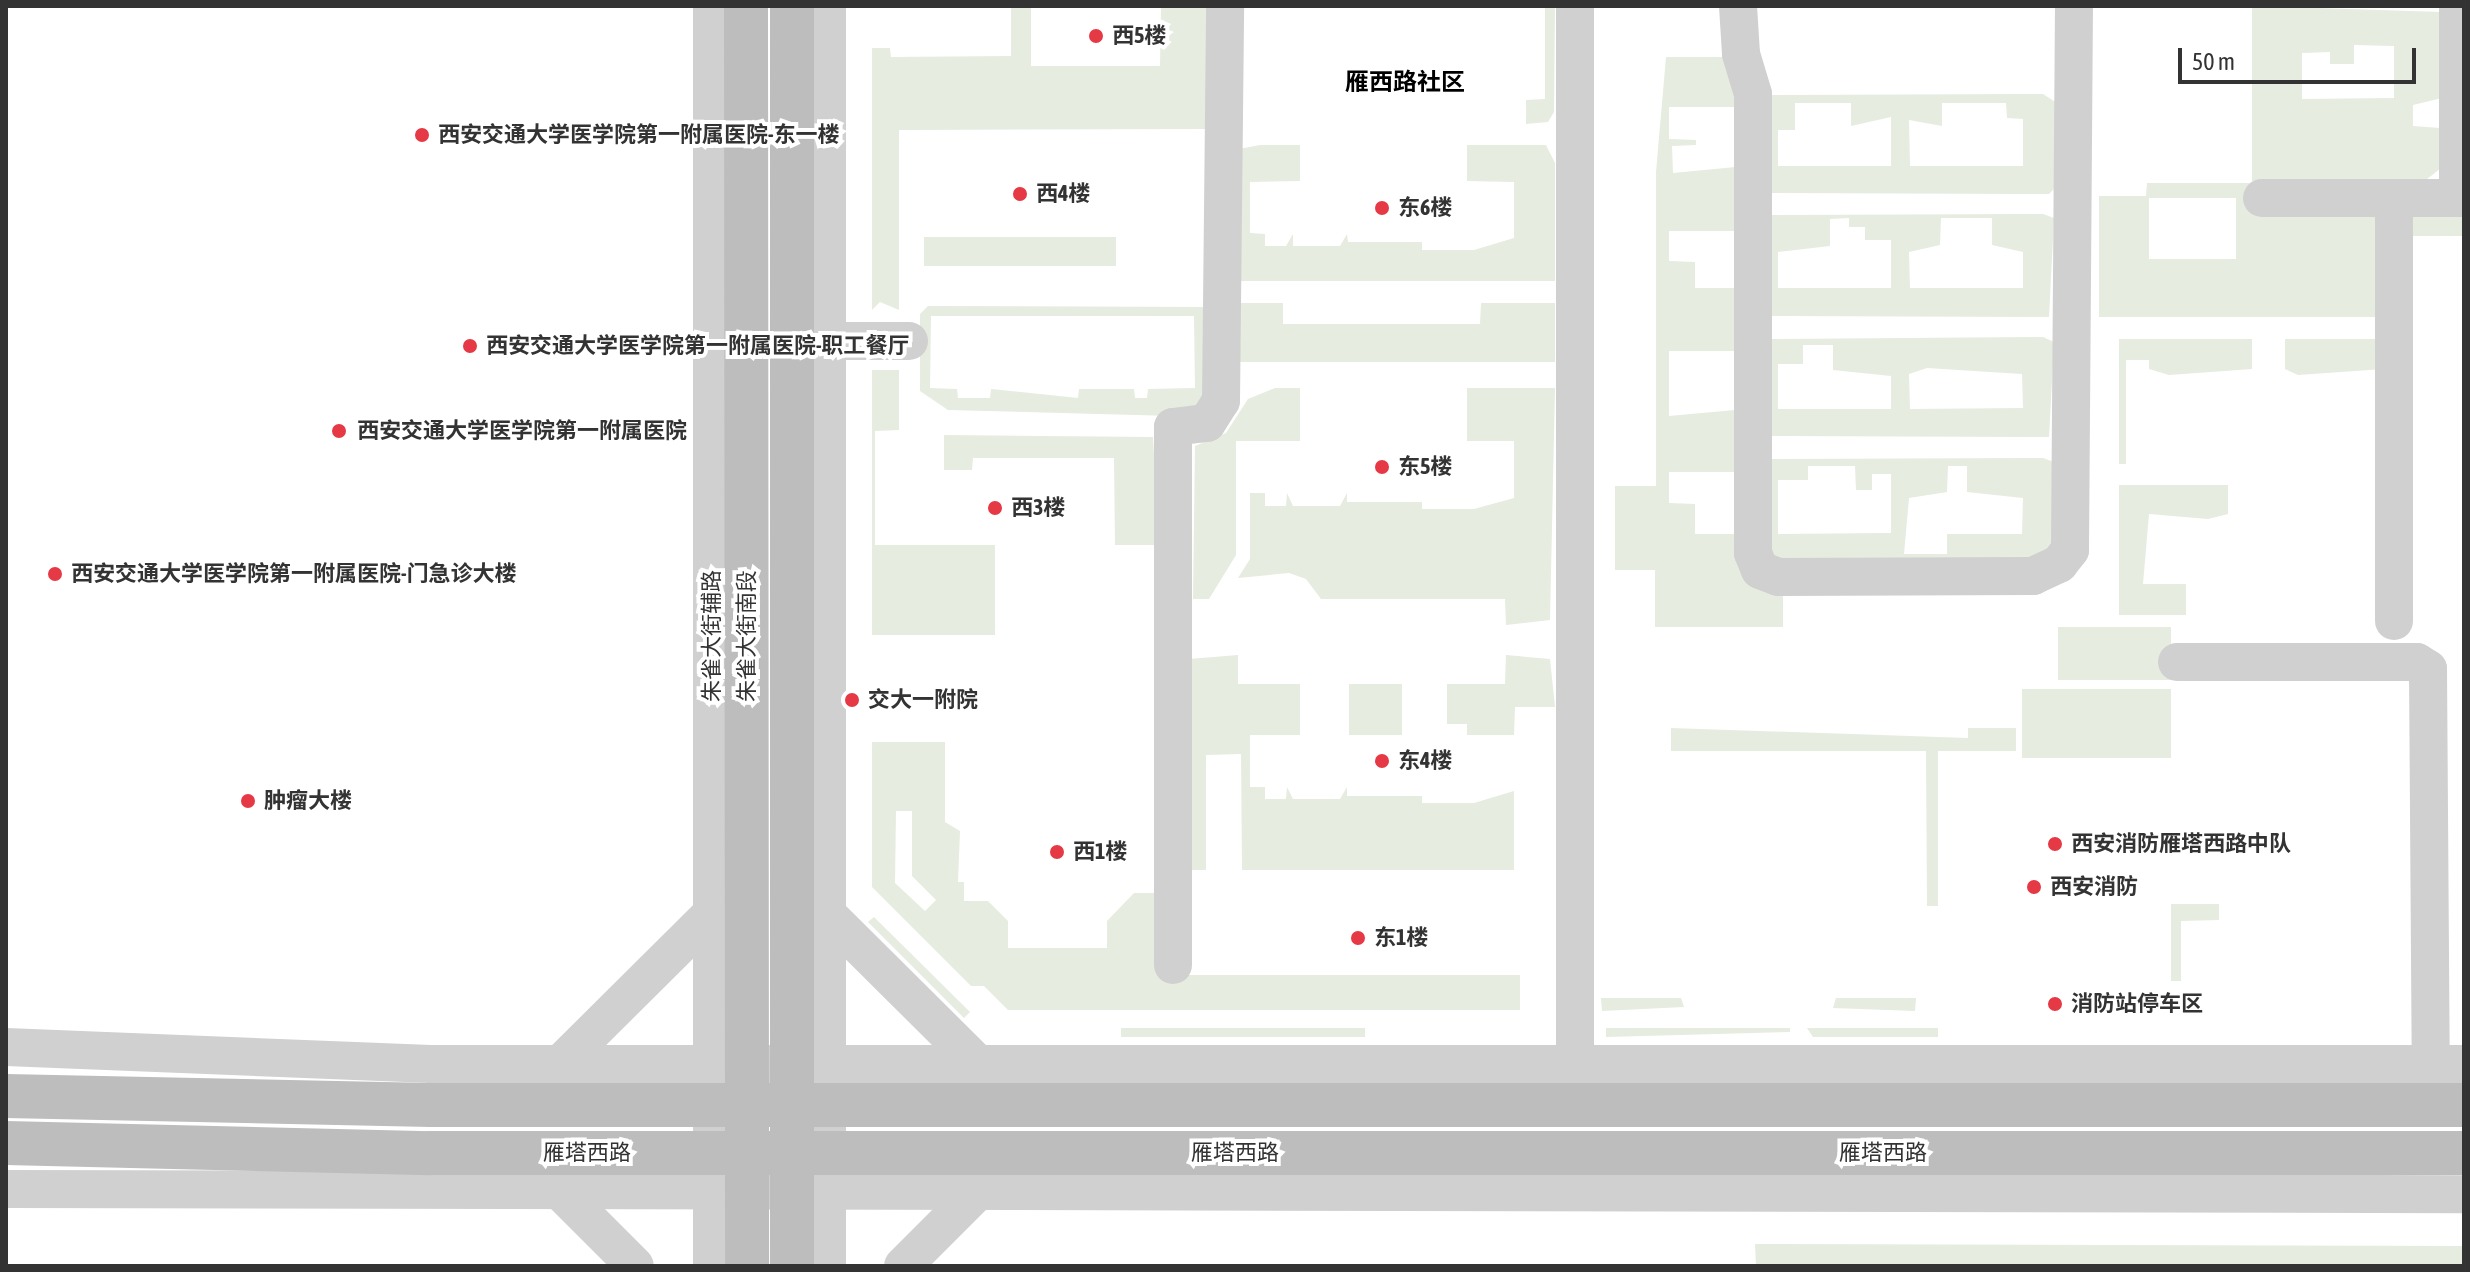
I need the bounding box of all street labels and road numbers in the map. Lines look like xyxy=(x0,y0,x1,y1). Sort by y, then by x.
street label: 朱雀大街辅路 xyxy=(699,570,725,702)
street label: 朱雀大街南段 xyxy=(734,570,760,702)
street label: 雁塔西路 xyxy=(543,1140,631,1166)
street label: 雁塔西路 xyxy=(1191,1140,1279,1166)
street label: 雁塔西路 xyxy=(1839,1140,1927,1166)

